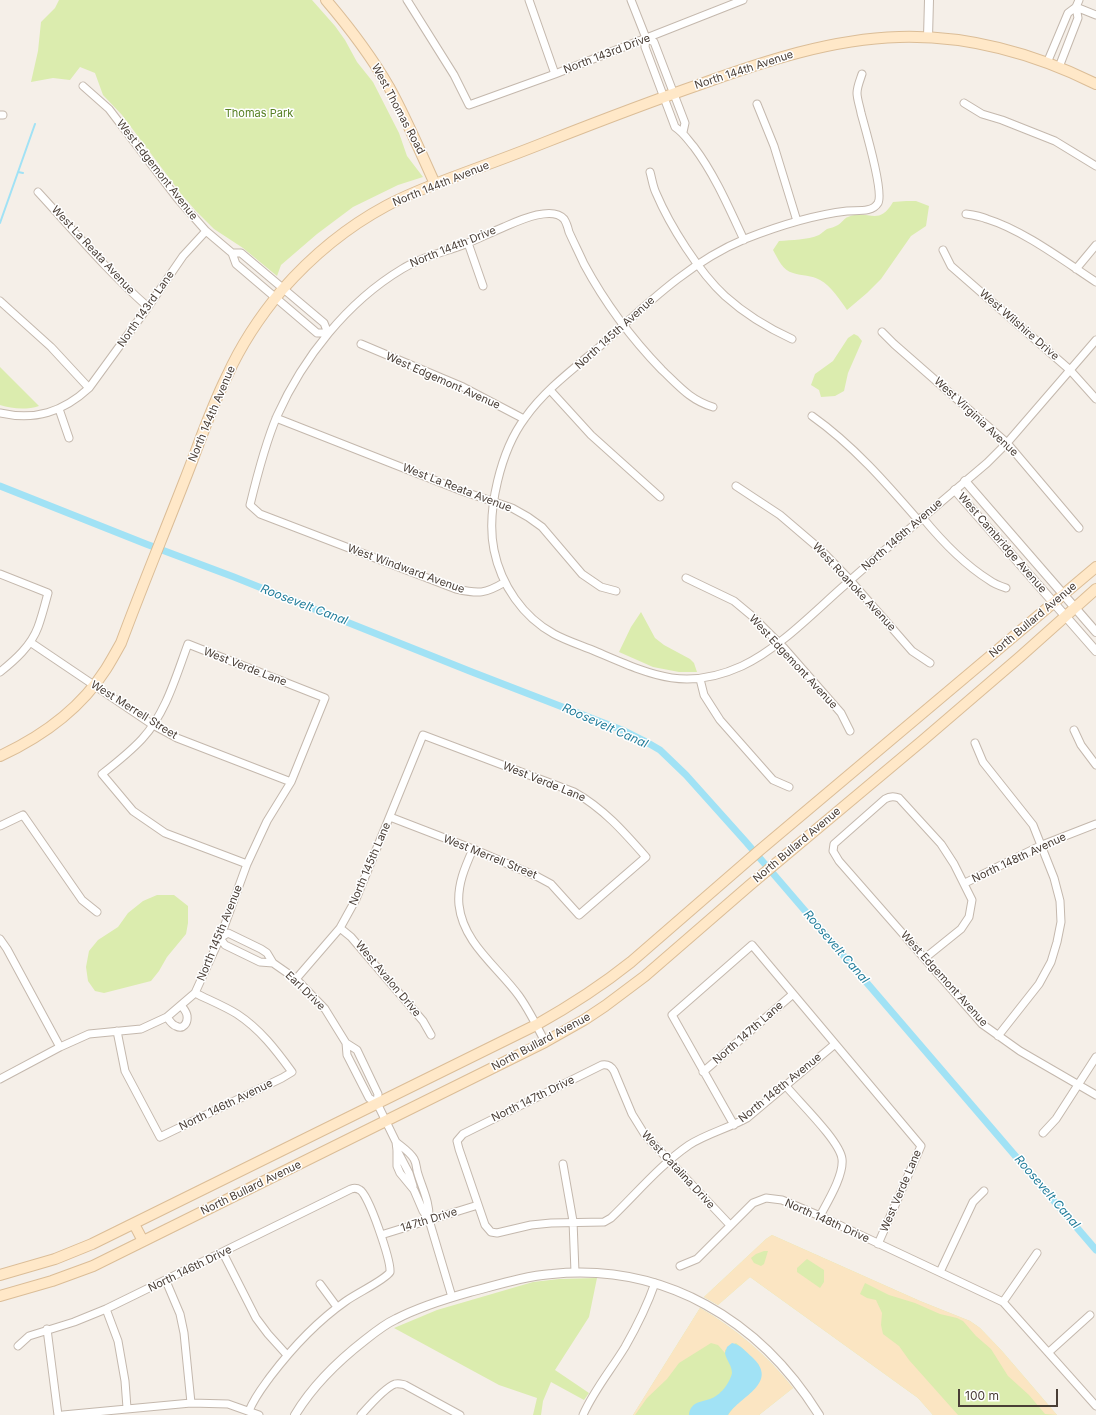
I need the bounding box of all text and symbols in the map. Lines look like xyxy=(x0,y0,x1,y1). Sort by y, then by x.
street label: North 143rd Drive xyxy=(562,31,652,77)
street label: North 144th Avenue xyxy=(693,48,795,92)
street label: West Thomas Road xyxy=(369,61,427,157)
park label: Thomas Park xyxy=(225,107,293,121)
street label: West Edgemont Avenue xyxy=(114,117,200,223)
street label: North 144th Avenue xyxy=(391,159,491,209)
street label: West La Reata Avenue xyxy=(49,203,137,297)
street label: North 144th Drive xyxy=(408,224,498,270)
street label: North 143rd Lane xyxy=(115,268,177,350)
street label: West Wilshire Drive xyxy=(977,287,1061,363)
street label: North 145th Avenue xyxy=(572,294,658,372)
street label: West Edgemont Avenue xyxy=(384,350,502,412)
street label: North 144th Avenue xyxy=(186,364,238,464)
street label: West Virginia Avenue xyxy=(931,375,1021,459)
street label: West La Reata Avenue xyxy=(401,461,513,515)
street label: West Cambridge Avenue xyxy=(955,490,1049,596)
street label: North 146th Avenue xyxy=(859,496,945,574)
street label: West Roanoke Avenue xyxy=(810,540,898,634)
street label: West Windward Avenue xyxy=(346,542,466,596)
street label: North Bullard Avenue xyxy=(987,580,1079,660)
water label: Roosevelt Canal xyxy=(258,582,350,628)
street label: West Edgemont Avenue xyxy=(746,612,840,712)
street label: West Verde Lane xyxy=(201,645,289,689)
street label: West Merrell Street xyxy=(88,678,180,742)
water label: Roosevelt Canal xyxy=(560,701,650,751)
street label: West Verde Lane xyxy=(501,759,587,805)
street label: North Bullard Avenue xyxy=(751,805,843,885)
street label: North 145th Lane xyxy=(347,820,393,908)
street label: North 148th Avenue xyxy=(970,830,1068,886)
street label: West Merrell Street xyxy=(441,832,539,882)
street label: North 145th Avenue xyxy=(195,883,245,983)
water label: Roosevelt Canal xyxy=(800,907,872,987)
street label: West Edgemont Avenue xyxy=(898,929,990,1029)
street label: West Avalon Drive xyxy=(353,939,423,1019)
street label: Earl Drive xyxy=(282,969,328,1013)
street label: North 147th Lane xyxy=(710,999,786,1067)
street label: North Bullard Avenue xyxy=(489,1010,593,1074)
street label: North 148th Avenue xyxy=(736,1051,824,1125)
street label: North 147th Drive xyxy=(489,1073,577,1125)
street label: North 146th Avenue xyxy=(177,1077,275,1133)
street label: West Catalina Drive xyxy=(639,1128,717,1212)
street label: West Verde Lane xyxy=(878,1148,924,1234)
water label: Roosevelt Canal xyxy=(1011,1152,1083,1232)
street label: North Bullard Avenue xyxy=(199,1158,303,1218)
street label: North 148th Drive xyxy=(783,1196,871,1246)
street label: 147th Drive xyxy=(399,1205,459,1235)
street label: North 146th Drive xyxy=(146,1243,234,1295)
scale bar xyxy=(960,1381,1060,1407)
text: 100 m xyxy=(965,1388,999,1403)

